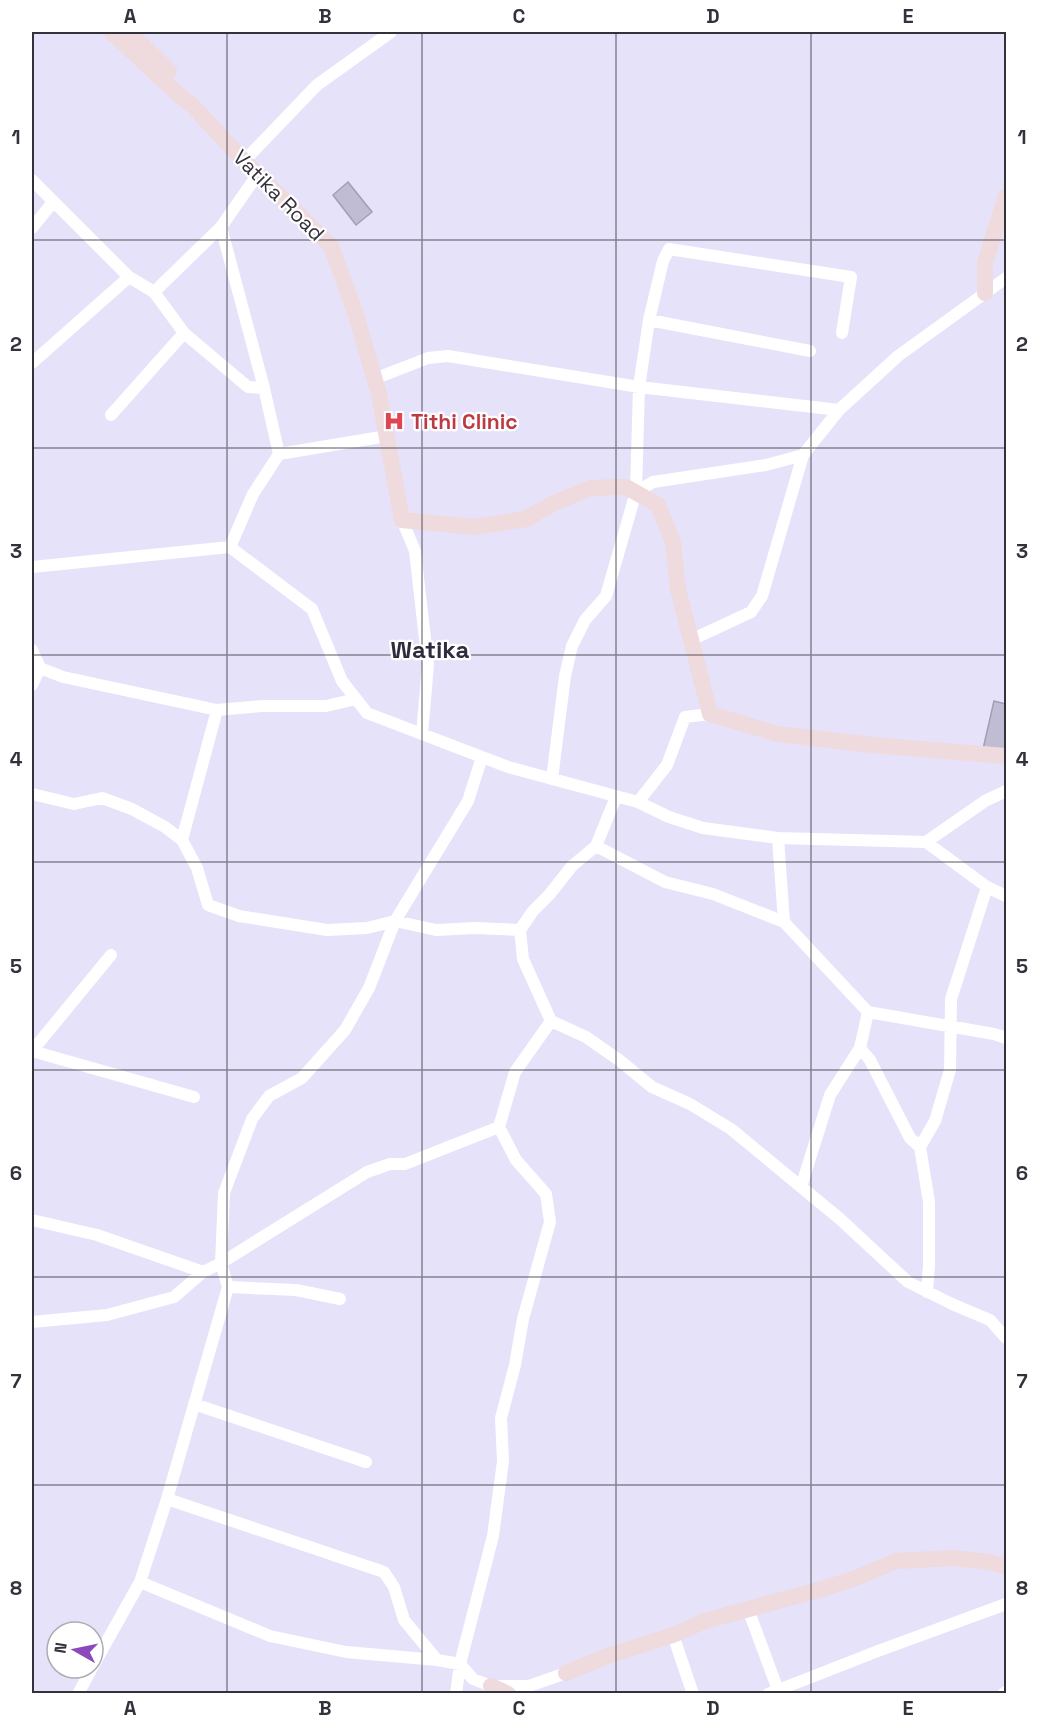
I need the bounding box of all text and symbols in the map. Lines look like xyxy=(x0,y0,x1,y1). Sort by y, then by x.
text: A xyxy=(124,3,137,29)
text: B xyxy=(318,3,332,29)
text: C xyxy=(513,3,526,29)
text: D xyxy=(706,3,720,29)
text: E xyxy=(902,3,914,29)
text: 1 xyxy=(11,124,21,150)
text: 1 xyxy=(1017,124,1027,150)
street label: Vatika Road xyxy=(228,144,330,246)
text: 2 xyxy=(10,331,22,357)
text: 2 xyxy=(1016,331,1028,357)
place label: Tithi Clinic xyxy=(411,408,518,435)
hospital icon: Tithi Clinic xyxy=(382,409,406,433)
text: 3 xyxy=(10,538,22,564)
text: 3 xyxy=(1016,538,1028,564)
district label: Watika xyxy=(391,634,470,665)
text: 4 xyxy=(10,746,23,772)
text: 4 xyxy=(1016,746,1029,772)
text: 5 xyxy=(10,953,22,979)
text: 5 xyxy=(1016,953,1028,979)
text: 6 xyxy=(10,1160,22,1186)
text: 6 xyxy=(1016,1160,1028,1186)
text: 7 xyxy=(10,1368,22,1394)
text: 7 xyxy=(1016,1368,1028,1394)
text: 8 xyxy=(10,1575,22,1601)
text: 8 xyxy=(1016,1575,1028,1601)
north arrow xyxy=(45,1620,105,1680)
text: N xyxy=(49,1641,72,1655)
text: A xyxy=(124,1695,137,1721)
text: B xyxy=(318,1695,332,1721)
text: C xyxy=(513,1695,526,1721)
text: D xyxy=(706,1695,720,1721)
text: E xyxy=(902,1695,914,1721)

